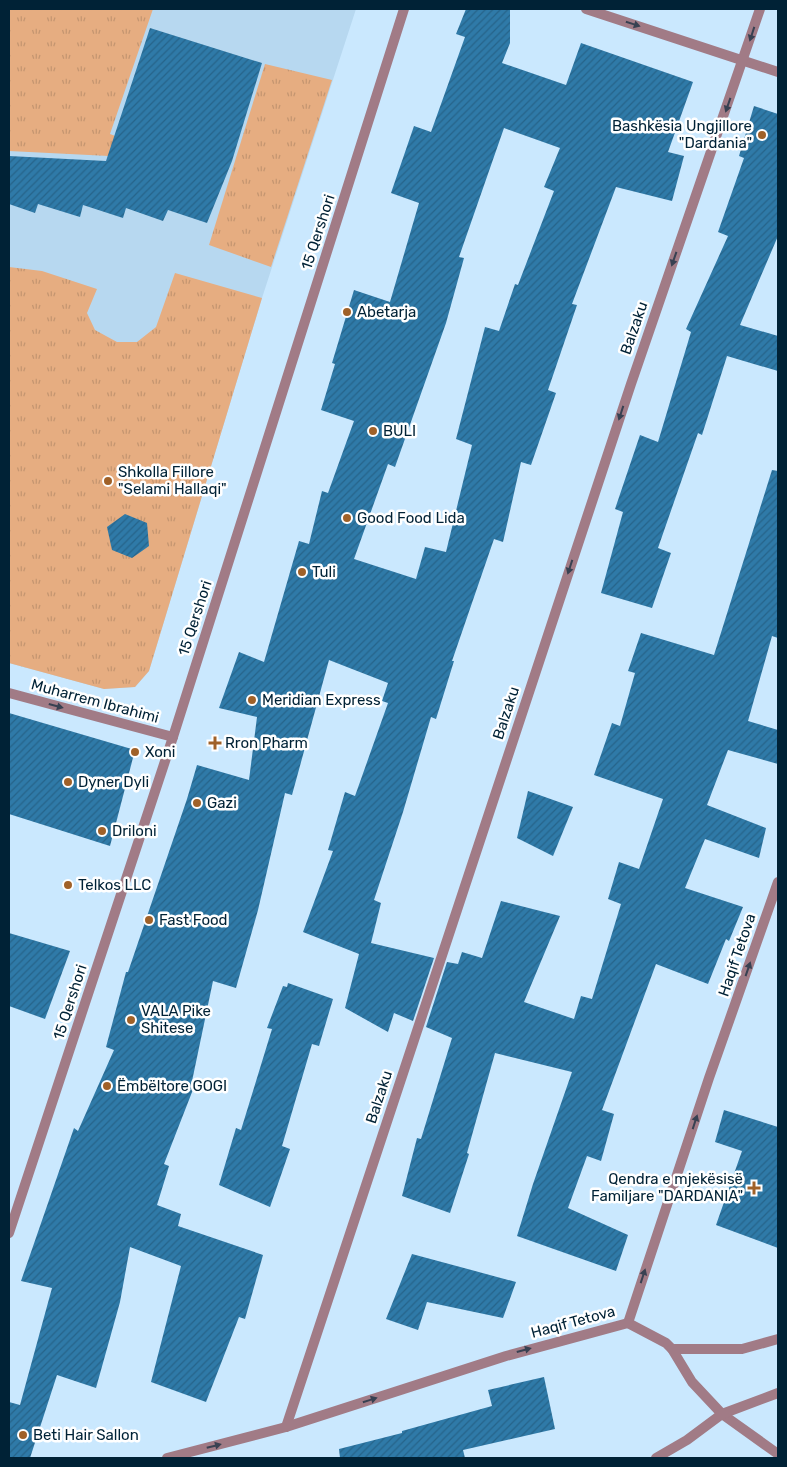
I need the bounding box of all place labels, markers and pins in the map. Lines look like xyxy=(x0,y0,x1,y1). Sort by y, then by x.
place label: Bashkësia Ungjillore "Dardania" xyxy=(612,117,752,152)
marker: Bashkësia Ungjillore "Dardania" xyxy=(756,129,768,141)
place label: Abetarja xyxy=(357,303,416,321)
marker: Abetarja xyxy=(341,306,353,318)
place label: BULI xyxy=(383,422,416,440)
marker: BULI xyxy=(367,425,379,437)
place label: Shkolla Fillore "Selami Hallaqi" xyxy=(118,463,227,498)
marker: Shkolla Fillore "Selami Hallaqi" xyxy=(102,475,114,487)
place label: Good Food Lida xyxy=(357,509,465,527)
marker: Good Food Lida xyxy=(341,512,353,524)
place label: Tuli xyxy=(312,563,336,581)
marker: Tuli xyxy=(296,566,308,578)
place label: Meridian Express xyxy=(262,691,381,709)
marker: Meridian Express xyxy=(246,694,258,706)
place label: Rron Pharm xyxy=(225,734,308,752)
marker: Rron Pharm xyxy=(209,737,221,749)
place label: Xoni xyxy=(145,743,175,761)
marker: Xoni xyxy=(129,746,141,758)
place label: Dyner Dyli xyxy=(78,773,149,791)
marker: Dyner Dyli xyxy=(62,776,74,788)
place label: Gazi xyxy=(207,794,237,812)
marker: Gazi xyxy=(191,797,203,809)
place label: Driloni xyxy=(112,822,157,840)
marker: Driloni xyxy=(96,825,108,837)
place label: Telkos LLC xyxy=(78,876,151,894)
marker: Telkos LLC xyxy=(62,879,74,891)
place label: Fast Food xyxy=(159,911,228,929)
marker: Fast Food xyxy=(143,914,155,926)
place label: VALA Pike Shitese xyxy=(141,1002,211,1037)
marker: VALA Pike Shitese xyxy=(125,1014,137,1026)
place label: Ëmbëltore GOGI xyxy=(117,1077,227,1095)
marker: Ëmbëltore GOGI xyxy=(101,1080,113,1092)
place label: Qendra e mjekësisë Familjare "DARDANIA" xyxy=(591,1170,743,1205)
marker: Qendra e mjekësisë Familjare "DARDANIA" xyxy=(747,1181,761,1195)
place label: Beti Hair Sallon xyxy=(33,1426,139,1444)
marker: Beti Hair Sallon xyxy=(17,1429,29,1441)

